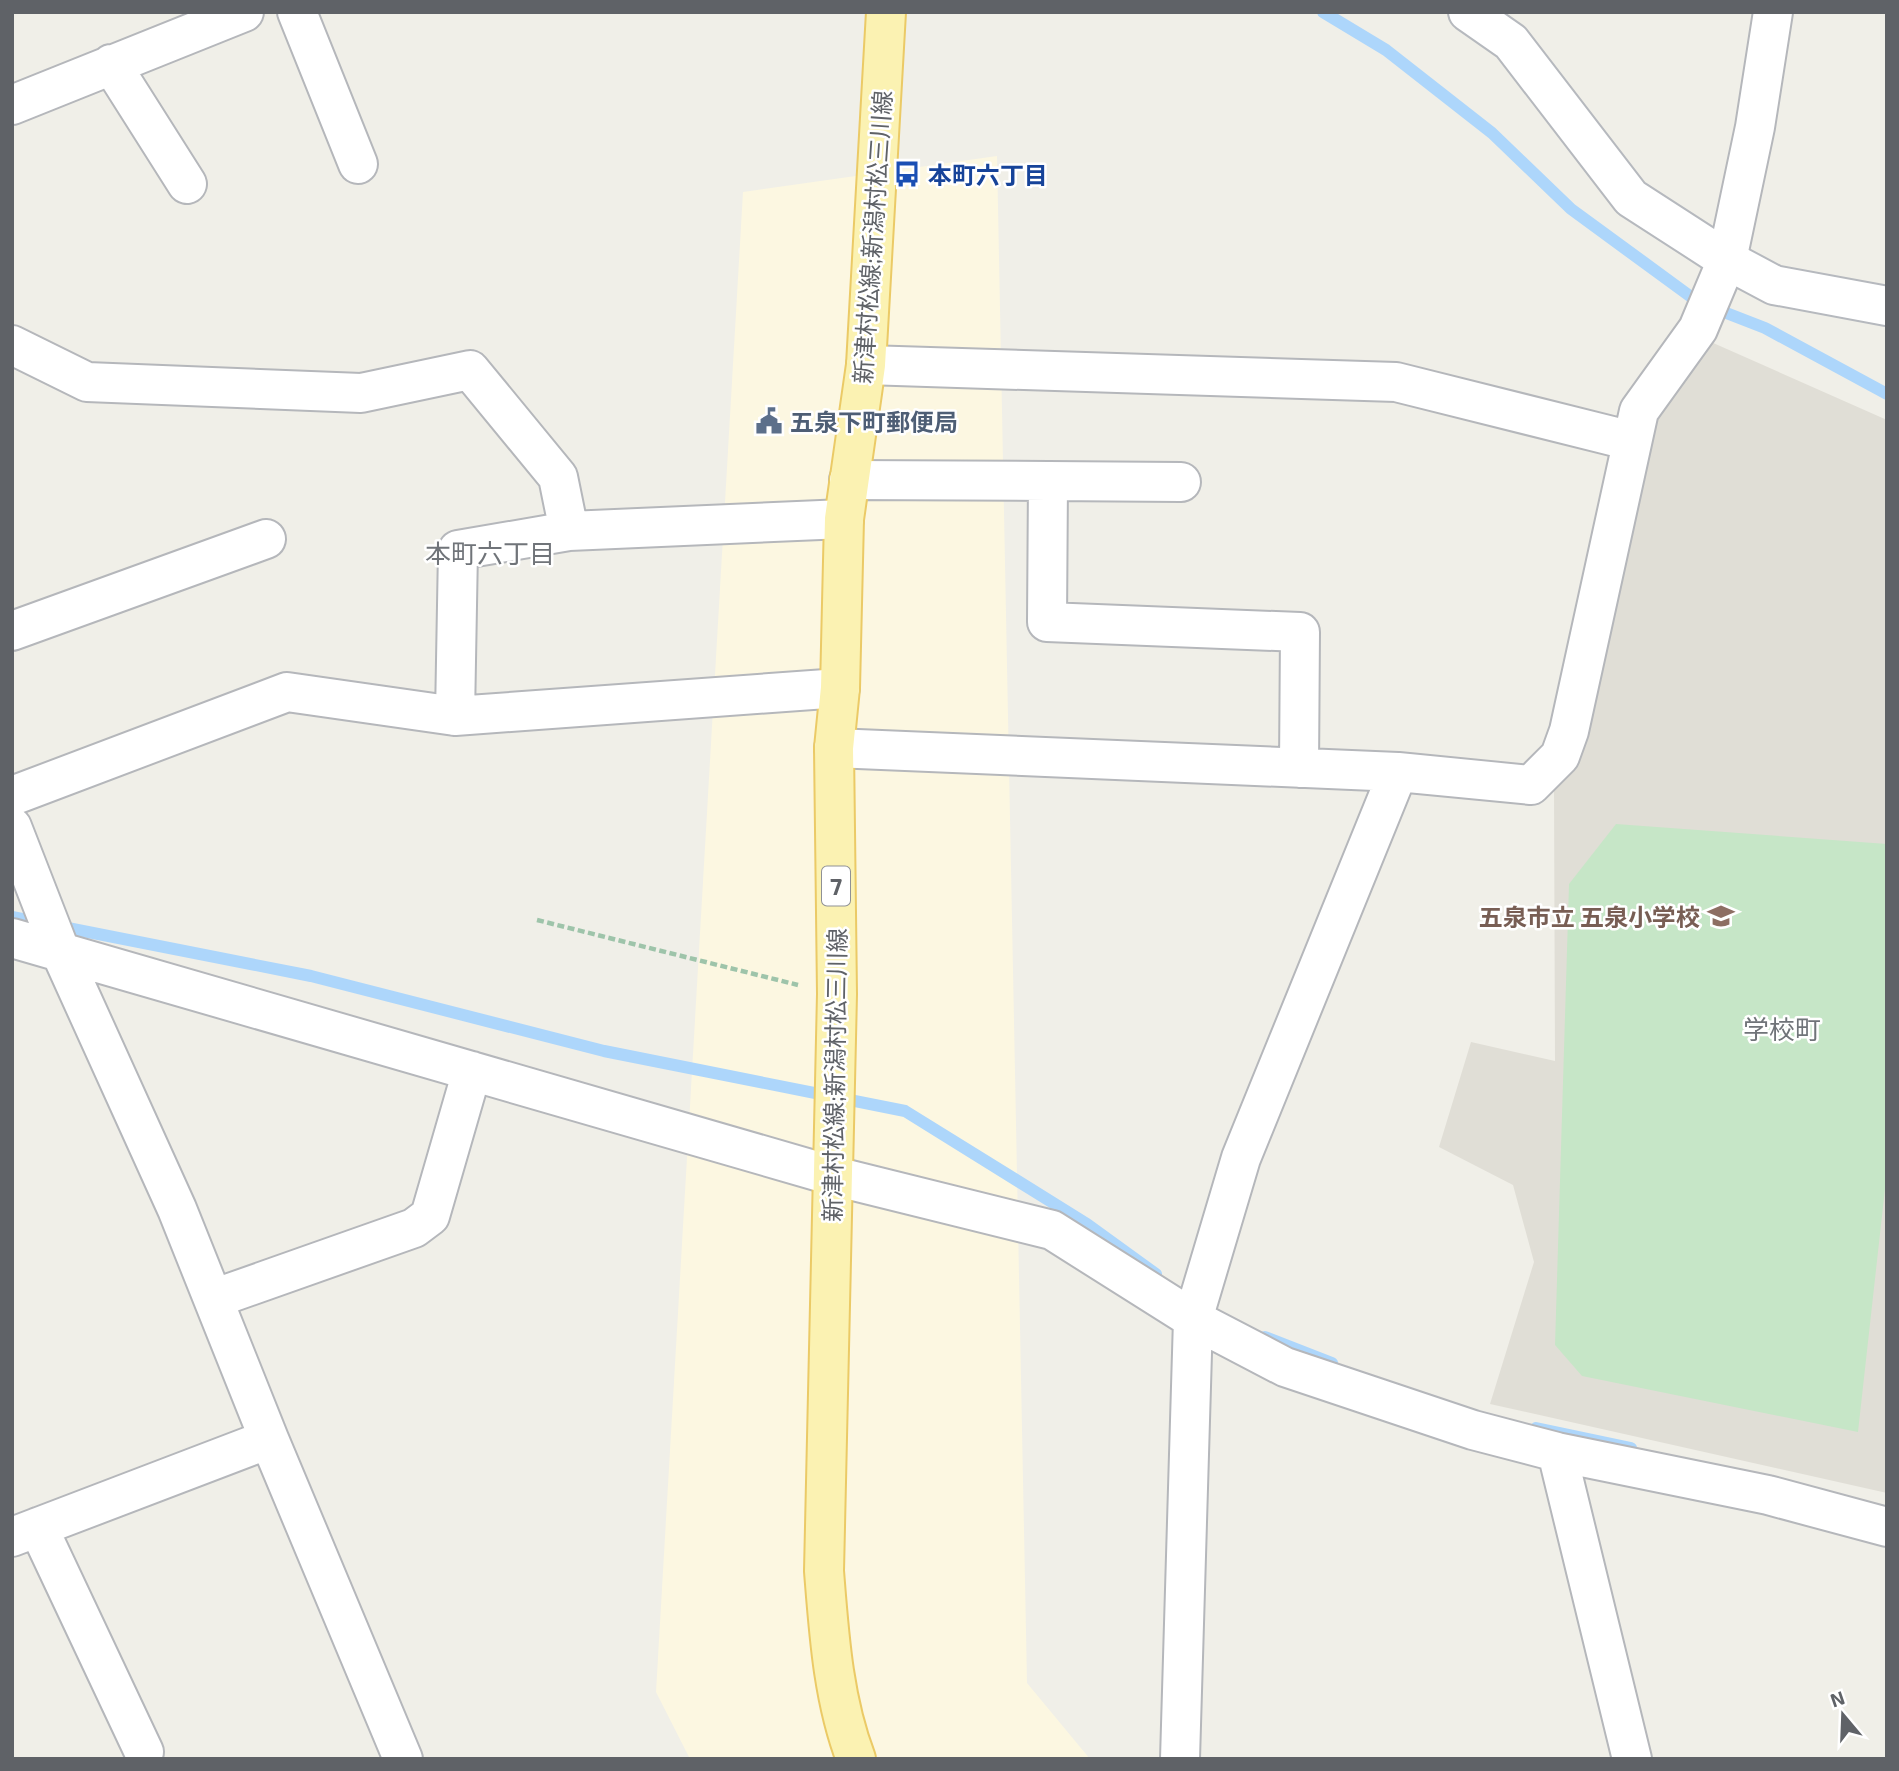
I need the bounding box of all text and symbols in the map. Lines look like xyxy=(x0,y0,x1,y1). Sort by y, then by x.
street label: 新津村松線;新潟村松三川線 xyxy=(847,90,897,384)
bus stop icon: 本町六丁目 xyxy=(892,159,922,189)
place label: 本町六丁目 xyxy=(928,160,1048,189)
public building icon: 五泉下町郵便局 xyxy=(754,406,784,436)
place label: 五泉下町郵便局 xyxy=(790,407,958,436)
district label: 本町六丁目 xyxy=(425,537,555,568)
road number: 7 xyxy=(822,866,850,906)
school or university icon: 五泉市立 五泉小学校 xyxy=(1706,901,1736,931)
place label: 五泉市立 五泉小学校 xyxy=(1479,902,1700,931)
street label: 新津村松線;新潟村松三川線 xyxy=(817,928,851,1222)
district label: 学校町 xyxy=(1743,1013,1821,1044)
north arrow xyxy=(1808,1680,1878,1750)
text: N xyxy=(1827,1685,1848,1712)

